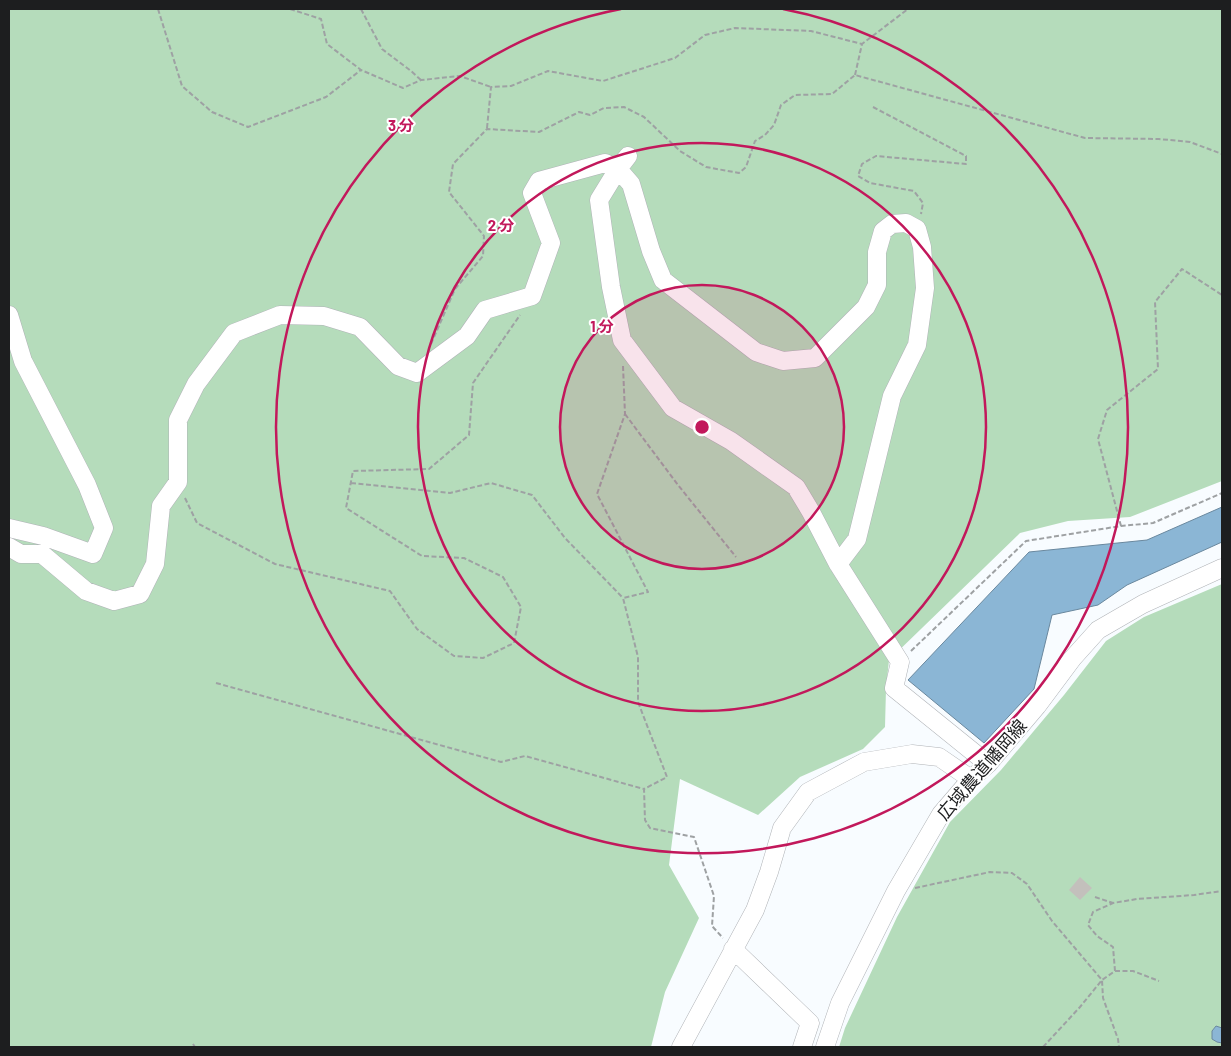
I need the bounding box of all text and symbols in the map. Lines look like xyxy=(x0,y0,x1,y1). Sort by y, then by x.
text: 3 分 xyxy=(388,116,414,134)
text: 2 分 xyxy=(488,216,514,234)
text: 1 分 xyxy=(590,317,614,335)
centre of rings xyxy=(693,418,711,436)
street label: 広域農道幡岡線 xyxy=(932,715,1031,824)

